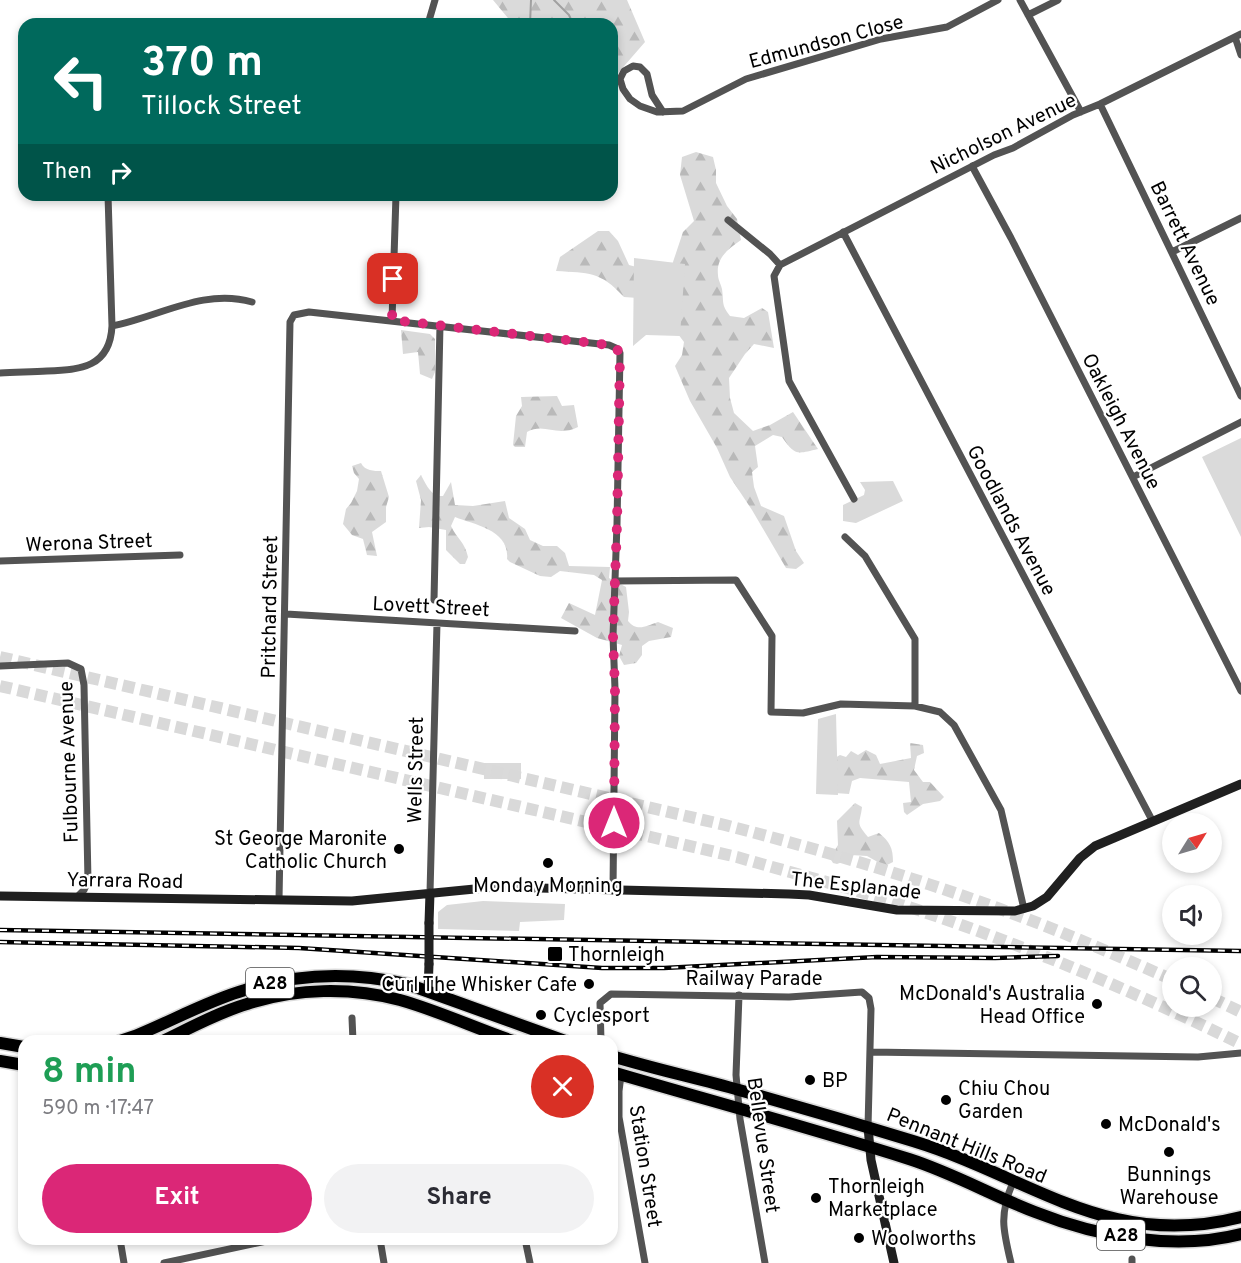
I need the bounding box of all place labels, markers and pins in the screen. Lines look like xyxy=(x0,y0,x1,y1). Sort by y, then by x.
pin xyxy=(367,253,418,304)
place label: St George Maronite Catholic Church xyxy=(214,827,387,876)
marker: St George Maronite Catholic Church xyxy=(392,842,406,856)
marker: Monday Morning xyxy=(541,856,555,870)
place label: Monday Morning xyxy=(473,874,623,900)
place label: Thornleigh xyxy=(568,943,665,969)
marker: Thornleigh xyxy=(546,945,564,963)
place label: Curl The Whisker Cafe xyxy=(381,973,577,999)
marker: Curl The Whisker Cafe xyxy=(582,977,596,991)
place label: McDonald's Australia Head Office xyxy=(899,982,1085,1031)
marker: McDonald's Australia Head Office xyxy=(1090,997,1104,1011)
place label: Cyclesport xyxy=(553,1004,650,1030)
marker: Cyclesport xyxy=(534,1008,548,1022)
place label: BP xyxy=(822,1069,848,1095)
marker: BP xyxy=(803,1073,817,1087)
place label: Chiu Chou Garden xyxy=(958,1077,1050,1126)
marker: Chiu Chou Garden xyxy=(939,1093,953,1107)
place label: McDonald's xyxy=(1118,1113,1221,1139)
marker: McDonald's xyxy=(1099,1117,1113,1131)
marker: Bunnings Warehouse xyxy=(1162,1145,1176,1159)
place label: Bunnings Warehouse xyxy=(1119,1163,1219,1212)
place label: Thornleigh Marketplace xyxy=(828,1175,938,1224)
marker: Thornleigh Marketplace xyxy=(809,1191,823,1205)
place label: Woolworths xyxy=(871,1227,976,1253)
marker: Woolworths xyxy=(852,1231,866,1245)

